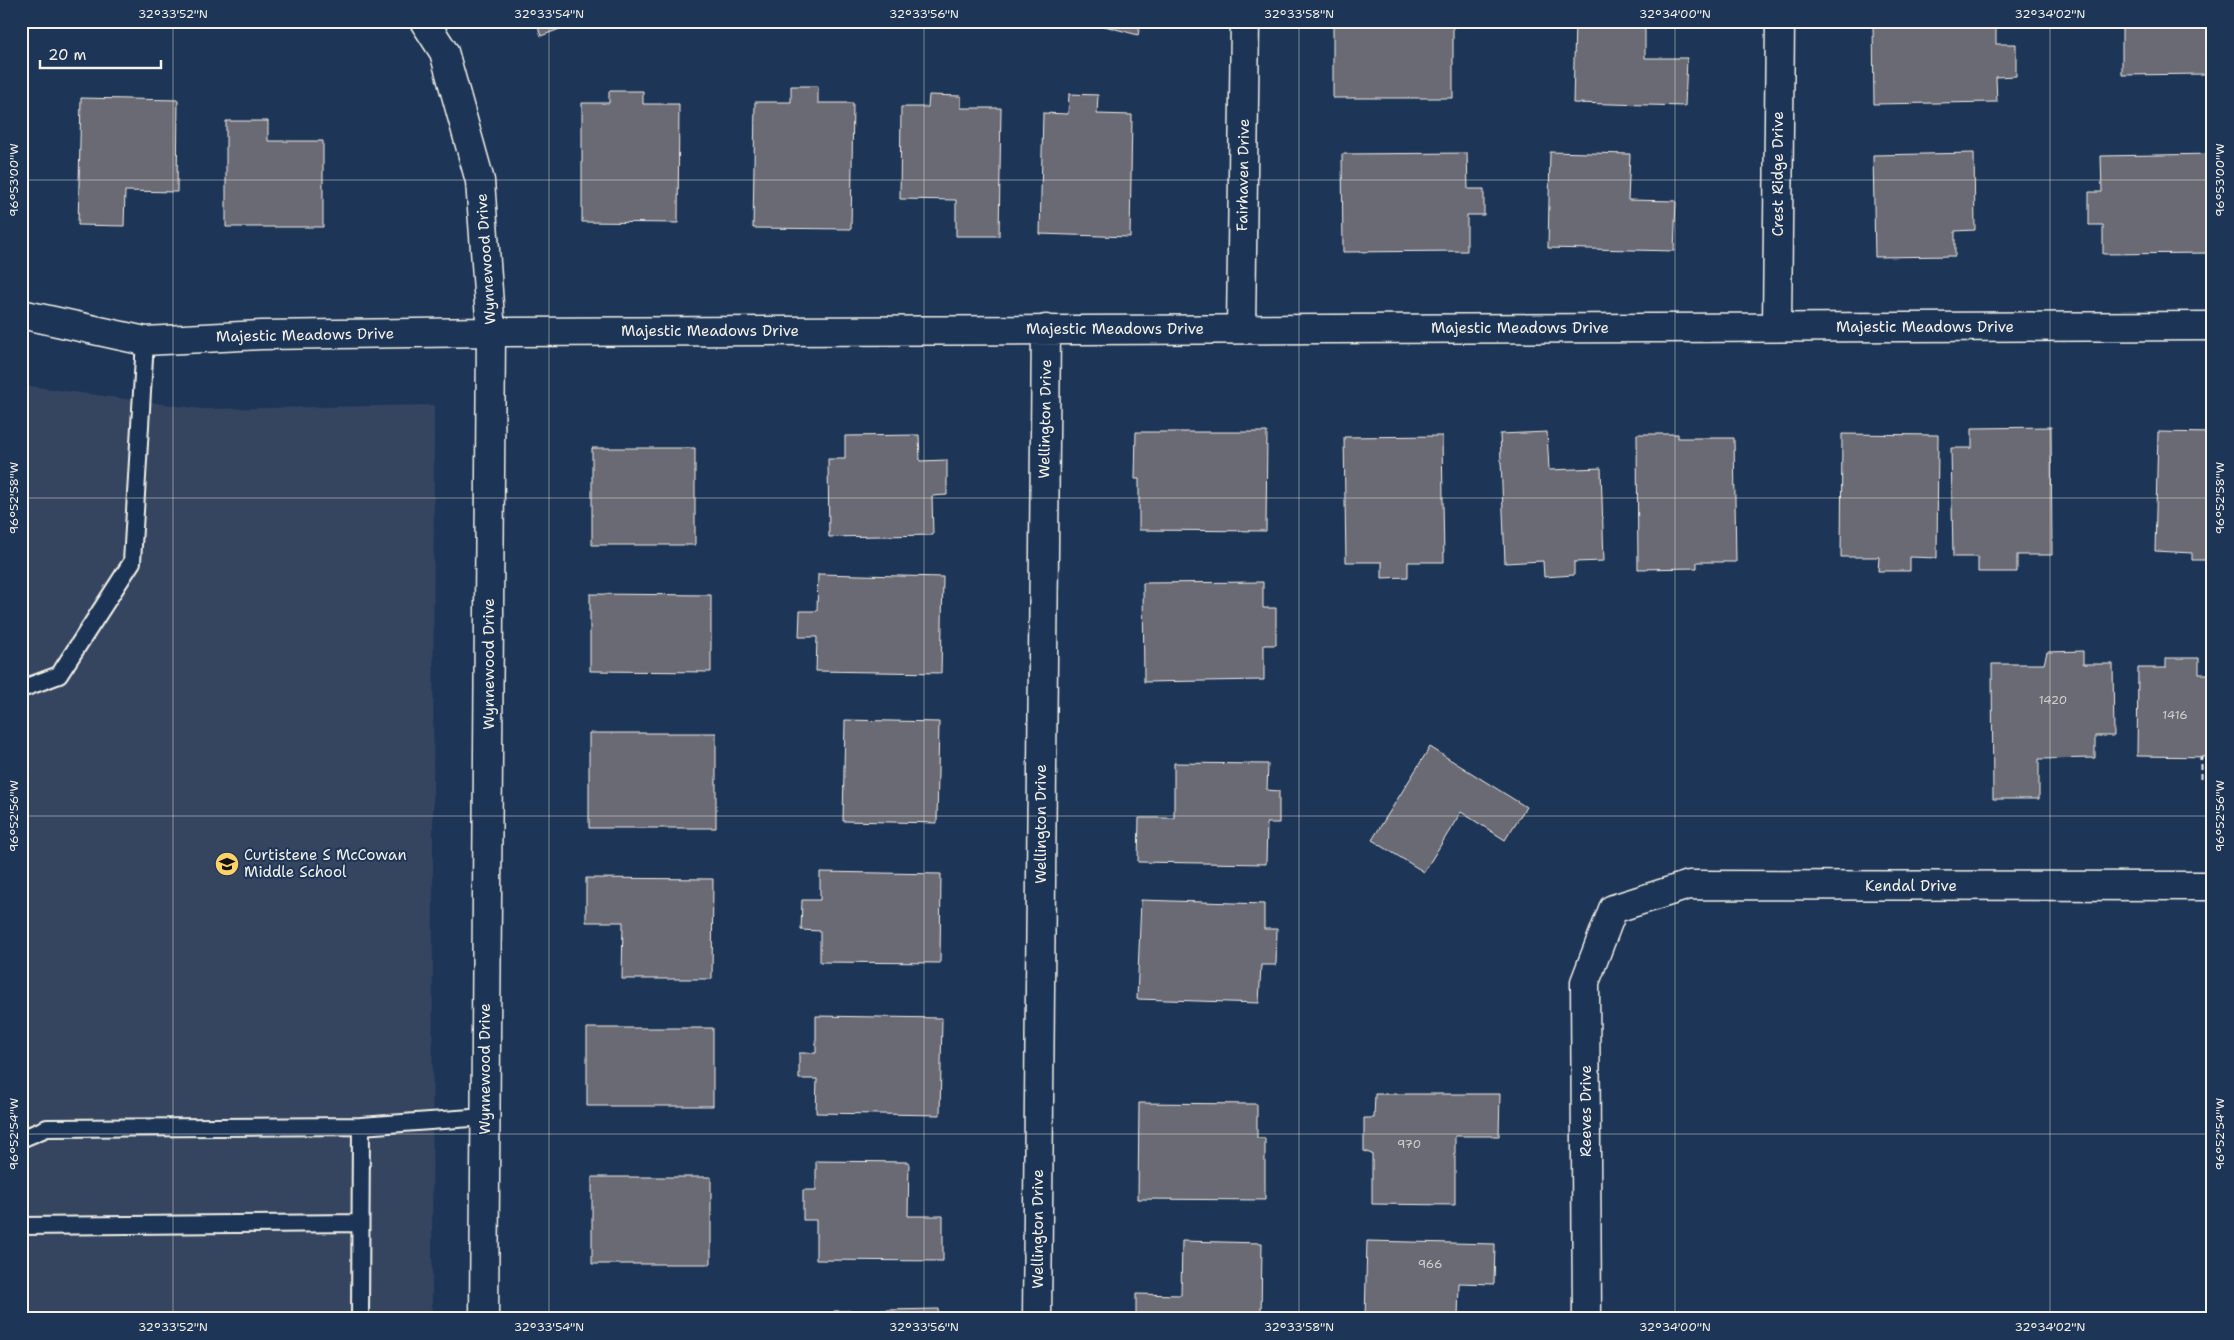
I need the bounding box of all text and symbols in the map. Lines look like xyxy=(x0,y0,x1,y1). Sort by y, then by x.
text: 32°33'52"N xyxy=(138,6,208,22)
text: 32°33'54"N xyxy=(514,6,584,22)
text: 32°33'56"N xyxy=(889,6,959,22)
text: 32°33'58"N xyxy=(1264,6,1334,22)
text: 32°34'00"N xyxy=(1639,6,1711,22)
text: 32°34'02"N xyxy=(2015,6,2085,22)
scale bar xyxy=(40,38,161,70)
text: 20 m xyxy=(48,45,87,65)
street label: Crest Ridge Drive xyxy=(1768,111,1788,237)
street label: Fairhaven Drive xyxy=(1232,119,1254,231)
text: 96°53'00"W xyxy=(6,143,22,217)
text: 96°53'00"W xyxy=(2212,143,2228,217)
street label: Wynnewood Drive xyxy=(471,193,501,325)
street label: Majestic Meadows Drive xyxy=(1836,317,2014,337)
street label: Majestic Meadows Drive xyxy=(1431,318,1609,338)
street label: Majestic Meadows Drive xyxy=(1026,319,1204,339)
street label: Majestic Meadows Drive xyxy=(621,321,799,341)
street label: Majestic Meadows Drive xyxy=(216,323,394,347)
street label: Wellington Drive xyxy=(1034,359,1056,479)
text: 96°52'58"W xyxy=(6,462,22,534)
text: 96°52'58"W xyxy=(2212,462,2228,534)
street label: Wynnewood Drive xyxy=(479,598,499,730)
house number: 1420 xyxy=(2039,692,2067,708)
house number: 1416 xyxy=(2162,707,2188,723)
street label: Wellington Drive xyxy=(1031,764,1051,884)
text: 96°52'56"W xyxy=(6,780,22,852)
text: 96°52'56"W xyxy=(2212,780,2228,852)
place label: Curtistene S McCowan Middle School xyxy=(244,845,407,882)
school or university icon: Curtistene S McCowan Middle School xyxy=(214,851,240,877)
street label: Kendal Drive xyxy=(1865,876,1957,896)
street label: Wynnewood Drive xyxy=(475,1003,495,1135)
street label: Reeves Drive xyxy=(1576,1065,1596,1157)
text: 96°52'54"W xyxy=(6,1098,22,1170)
text: 96°52'54"W xyxy=(2212,1098,2228,1170)
house number: 970 xyxy=(1397,1136,1421,1152)
street label: Wellington Drive xyxy=(1028,1169,1048,1289)
house number: 966 xyxy=(1418,1256,1442,1272)
text: 32°33'52"N xyxy=(138,1319,208,1335)
text: 32°33'54"N xyxy=(514,1319,584,1335)
text: 32°33'56"N xyxy=(889,1319,959,1335)
text: 32°33'58"N xyxy=(1264,1319,1334,1335)
text: 32°34'00"N xyxy=(1639,1319,1711,1335)
text: 32°34'02"N xyxy=(2015,1319,2085,1335)

